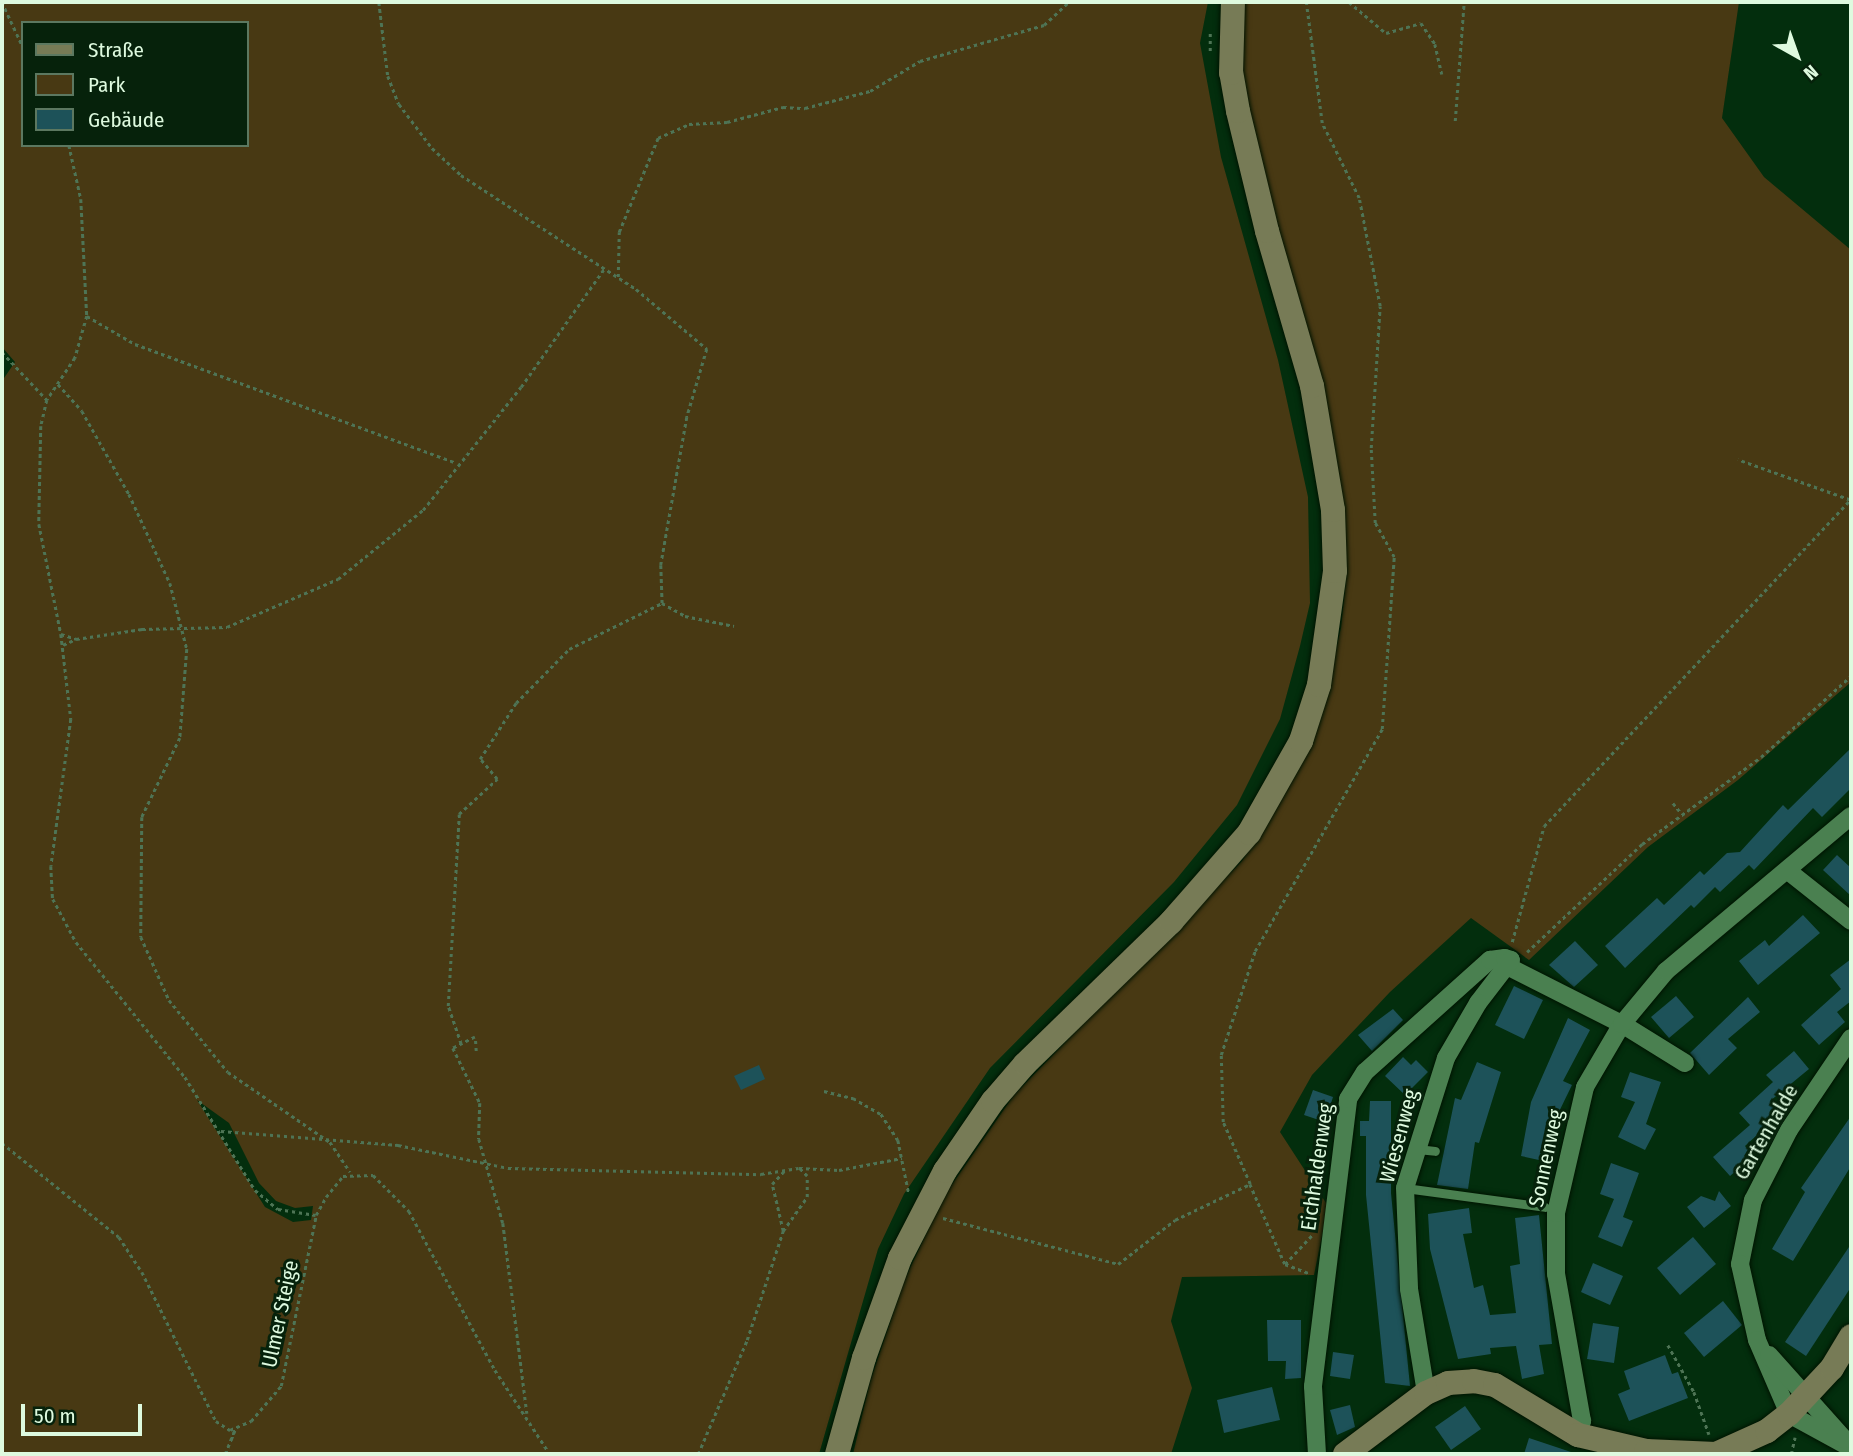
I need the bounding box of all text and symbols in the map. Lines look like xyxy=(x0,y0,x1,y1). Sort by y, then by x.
legend xyxy=(21,21,248,147)
north arrow xyxy=(1762,21,1832,91)
text: Straße xyxy=(88,37,144,63)
text: N xyxy=(1799,60,1823,85)
text: Park xyxy=(88,72,125,98)
text: Gebäude xyxy=(88,107,164,133)
street label: Gartenhalde xyxy=(1729,1080,1803,1184)
street label: Wiesenweg xyxy=(1374,1086,1424,1186)
street label: Eichhaldenweg xyxy=(1296,1102,1338,1232)
street label: Sonnenweg xyxy=(1523,1107,1569,1209)
street label: Ulmer Steige xyxy=(256,1258,304,1370)
scale bar xyxy=(24,1390,145,1434)
text: 50 m xyxy=(34,1403,76,1429)

